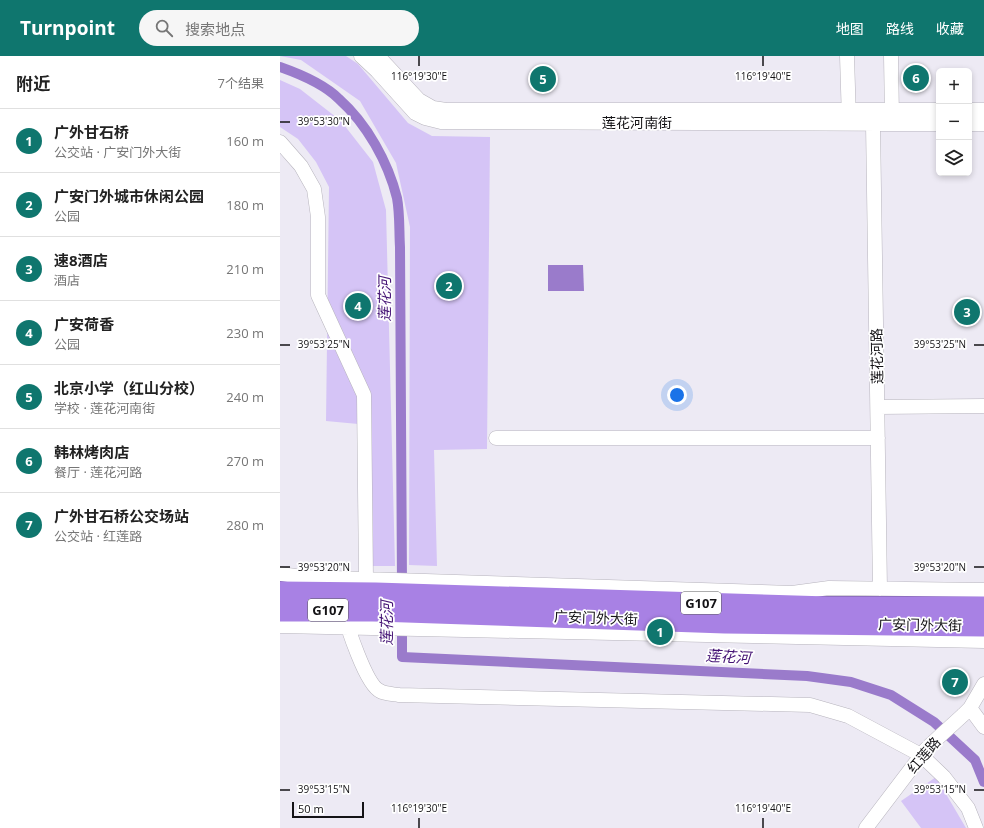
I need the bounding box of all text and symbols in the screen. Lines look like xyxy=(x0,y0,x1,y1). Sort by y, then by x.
search box xyxy=(139,10,419,46)
text: Turnpoint xyxy=(20,15,115,41)
icon: search xyxy=(153,17,175,39)
text: 搜索地点 xyxy=(185,19,245,39)
text: 地图 xyxy=(836,19,864,38)
text: 路线 xyxy=(886,19,914,38)
text: 收藏 xyxy=(936,19,964,38)
pin: 6 xyxy=(903,63,929,93)
pin: 5 xyxy=(530,64,556,94)
map controls xyxy=(936,68,972,176)
button: + xyxy=(936,68,972,104)
text: 116°19'30"E xyxy=(391,69,447,83)
text: 116°19'40"E xyxy=(735,69,791,83)
text: 附近 xyxy=(16,72,50,95)
text: 7个结果 xyxy=(218,74,264,92)
button: − xyxy=(936,104,972,140)
street label: 莲花河南街 xyxy=(602,113,672,132)
text: 39°53'30"N xyxy=(298,114,350,128)
text: 广外甘石桥 xyxy=(54,122,129,142)
text: 1 xyxy=(25,132,33,150)
text: 160 m xyxy=(226,132,264,150)
button: layers xyxy=(936,140,972,176)
text: 公交站 · 广安门外大街 xyxy=(54,143,181,161)
text: 广安门外城市休闲公园 xyxy=(54,186,204,206)
text: 2 xyxy=(25,196,33,214)
text: 180 m xyxy=(226,196,264,214)
text: 公园 xyxy=(54,207,80,225)
text: 速8酒店 xyxy=(54,250,108,270)
text: 3 xyxy=(25,260,33,278)
text: 210 m xyxy=(226,260,264,278)
text: 酒店 xyxy=(54,271,80,289)
pin: 2 xyxy=(436,271,462,301)
water label: 莲花河 xyxy=(374,274,394,322)
pin: 4 xyxy=(345,291,371,321)
pin: 3 xyxy=(954,297,980,327)
text: 广安荷香 xyxy=(54,314,114,334)
text: 4 xyxy=(25,324,33,342)
text: 230 m xyxy=(226,324,264,342)
street label: 莲花河路 xyxy=(867,328,886,384)
text: 公园 xyxy=(54,335,80,353)
text: 39°53'25"N xyxy=(298,337,350,351)
text: 39°53'25"N xyxy=(914,337,966,351)
text: 北京小学（红山分校） xyxy=(54,378,204,398)
your location xyxy=(667,385,687,405)
text: 5 xyxy=(25,388,33,406)
text: 240 m xyxy=(226,388,264,406)
text: 学校 · 莲花河南街 xyxy=(54,399,155,417)
text: 韩林烤肉店 xyxy=(54,442,129,462)
text: 6 xyxy=(25,452,33,470)
text: 270 m xyxy=(226,452,264,470)
text: 餐厅 · 莲花河路 xyxy=(54,463,142,481)
text: 广外甘石桥公交场站 xyxy=(54,506,189,526)
text: 7 xyxy=(25,516,33,534)
text: 280 m xyxy=(226,516,264,534)
text: 公交站 · 红莲路 xyxy=(54,527,142,545)
text: 39°53'20"N xyxy=(298,560,350,574)
text: 39°53'20"N xyxy=(914,560,966,574)
road number: G107 xyxy=(681,592,721,614)
water label: 莲花河 xyxy=(376,598,396,646)
road number: G107 xyxy=(308,599,348,621)
street label: 广安门外大街 xyxy=(554,607,638,628)
street label: 广安门外大街 xyxy=(878,614,962,635)
pin: 1 xyxy=(647,617,673,647)
water label: 莲花河 xyxy=(705,645,754,667)
pin: 7 xyxy=(942,667,968,697)
street label: 红莲路 xyxy=(903,733,945,777)
text: 39°53'15"N xyxy=(298,782,350,796)
text: 39°53'15"N xyxy=(914,782,966,796)
scale bar xyxy=(292,800,364,819)
text: 50 m xyxy=(298,801,324,816)
text: 116°19'30"E xyxy=(391,801,447,815)
text: 116°19'40"E xyxy=(735,801,791,815)

